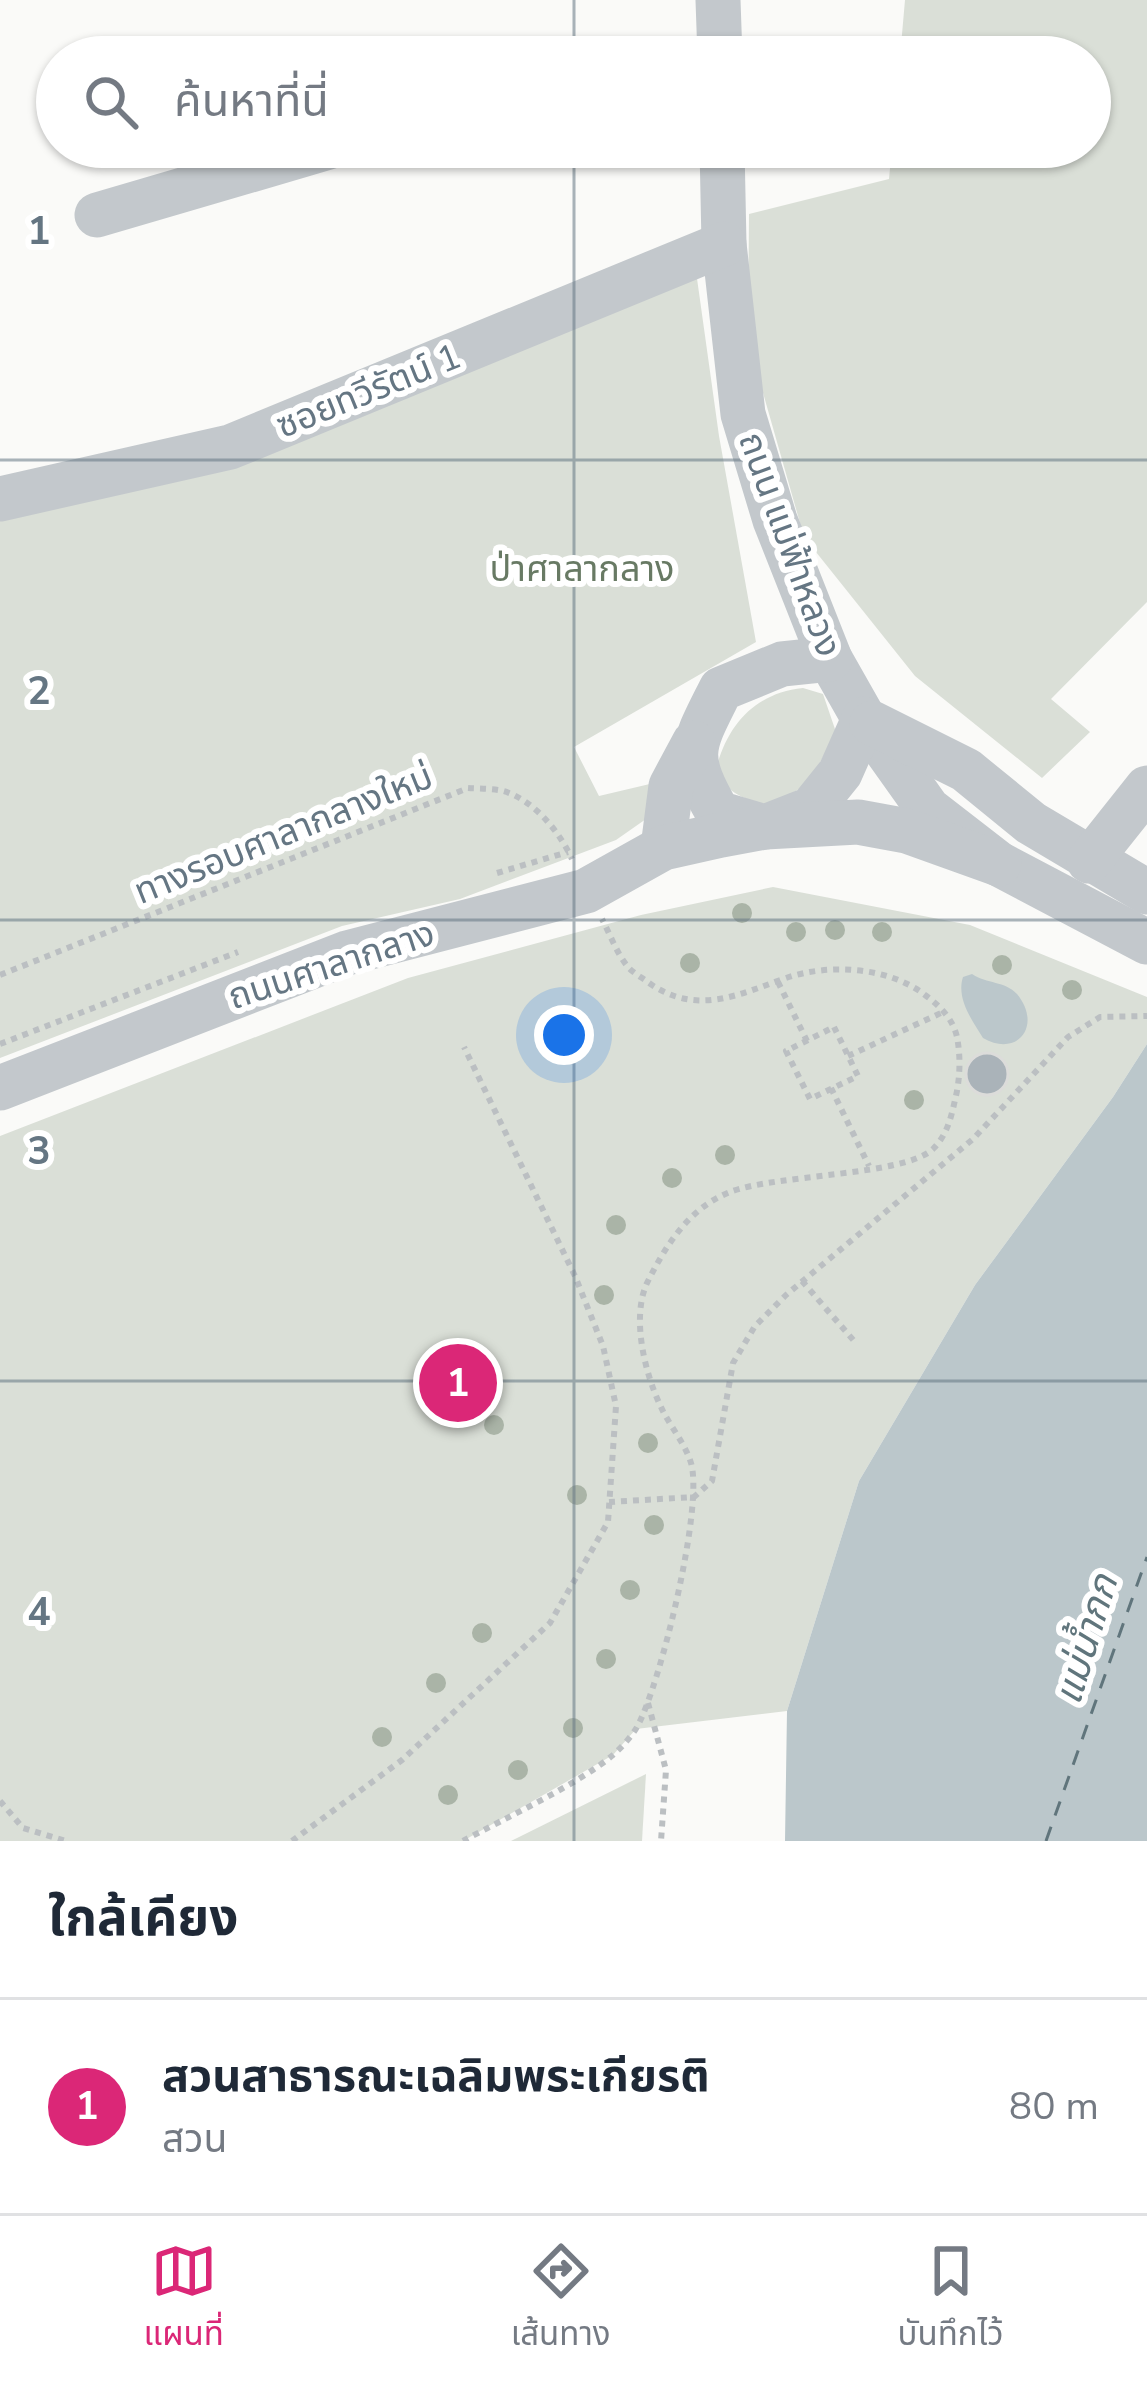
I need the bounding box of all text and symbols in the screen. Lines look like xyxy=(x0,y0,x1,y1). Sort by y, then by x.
search box xyxy=(36,36,1111,168)
icon: search xyxy=(78,69,144,135)
text: ค้นหาที่นี่ xyxy=(174,71,329,132)
text: 1 xyxy=(27,205,51,258)
street label: ซอยทวีรัตน์ 1 xyxy=(269,332,468,451)
street label: ถนน แม่ฟ้าหลวง xyxy=(726,425,853,664)
park label: ป่าศาลากลาง xyxy=(490,545,674,594)
text: 2 xyxy=(27,665,51,718)
street label: ทางรอบศาลากลางใหม่ xyxy=(127,752,440,917)
street label: ถนนศาลากลาง xyxy=(222,909,441,1022)
your location xyxy=(534,1005,594,1065)
text: 3 xyxy=(27,1125,51,1178)
pin: 1 xyxy=(419,1338,497,1428)
water label: แม่น้ำกก xyxy=(1041,1566,1132,1711)
text: 4 xyxy=(27,1586,51,1639)
text: ใกล้เคียง xyxy=(48,1883,238,1953)
text: สวนสาธารณะเฉลิมพระเกียรติ xyxy=(162,2046,710,2107)
text: 1 xyxy=(75,2080,99,2133)
text: 80 m xyxy=(1009,2080,1099,2133)
text: สวน xyxy=(162,2113,227,2166)
tab: แผนที่ xyxy=(143,2238,224,2360)
tab: เส้นทาง xyxy=(511,2238,611,2360)
tab: บันทึกไว้ xyxy=(898,2238,1004,2360)

